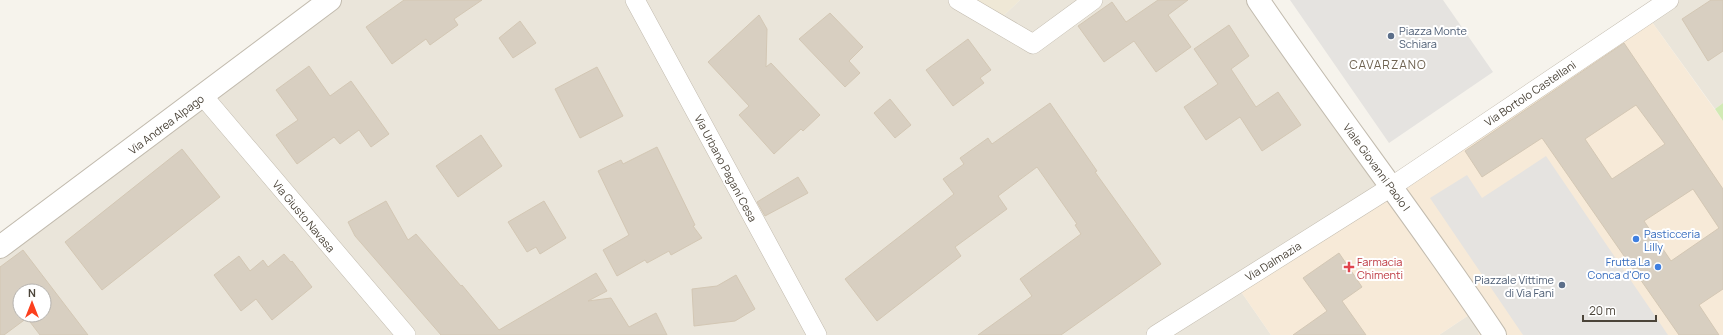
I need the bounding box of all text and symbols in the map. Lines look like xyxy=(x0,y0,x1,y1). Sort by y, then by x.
place label: Piazza Monte Schiara xyxy=(1399,23,1467,51)
marker: Piazza Monte Schiara xyxy=(1386,31,1396,41)
district label: CAVARZANO xyxy=(1349,56,1427,73)
street label: Via Bortolo Castellani xyxy=(1481,57,1579,129)
street label: Via Andrea Alpago xyxy=(125,90,207,157)
street label: Via Urbano Pagani Cesa xyxy=(691,112,761,224)
street label: Viale Giovanni Paolo I xyxy=(1340,120,1414,214)
street label: Via Giusto Navasa xyxy=(269,177,339,255)
place label: Pasticceria Lilly xyxy=(1644,226,1700,254)
marker: Pasticceria Lilly xyxy=(1631,234,1641,244)
street label: Via Dalmazia xyxy=(1242,238,1304,284)
place label: Farmacia Chimenti xyxy=(1357,254,1403,282)
place label: Frutta La Conca d'Oro xyxy=(1588,254,1650,282)
marker: Farmacia Chimenti xyxy=(1344,262,1354,272)
marker: Frutta La Conca d'Oro xyxy=(1653,262,1663,272)
place label: Piazzale Vittime di Via Fani xyxy=(1475,272,1555,300)
marker: Piazzale Vittime di Via Fani xyxy=(1557,280,1567,290)
north arrow xyxy=(12,283,52,323)
text: N xyxy=(28,285,36,300)
scale bar xyxy=(1583,297,1656,323)
text: 20 m xyxy=(1589,302,1616,319)

